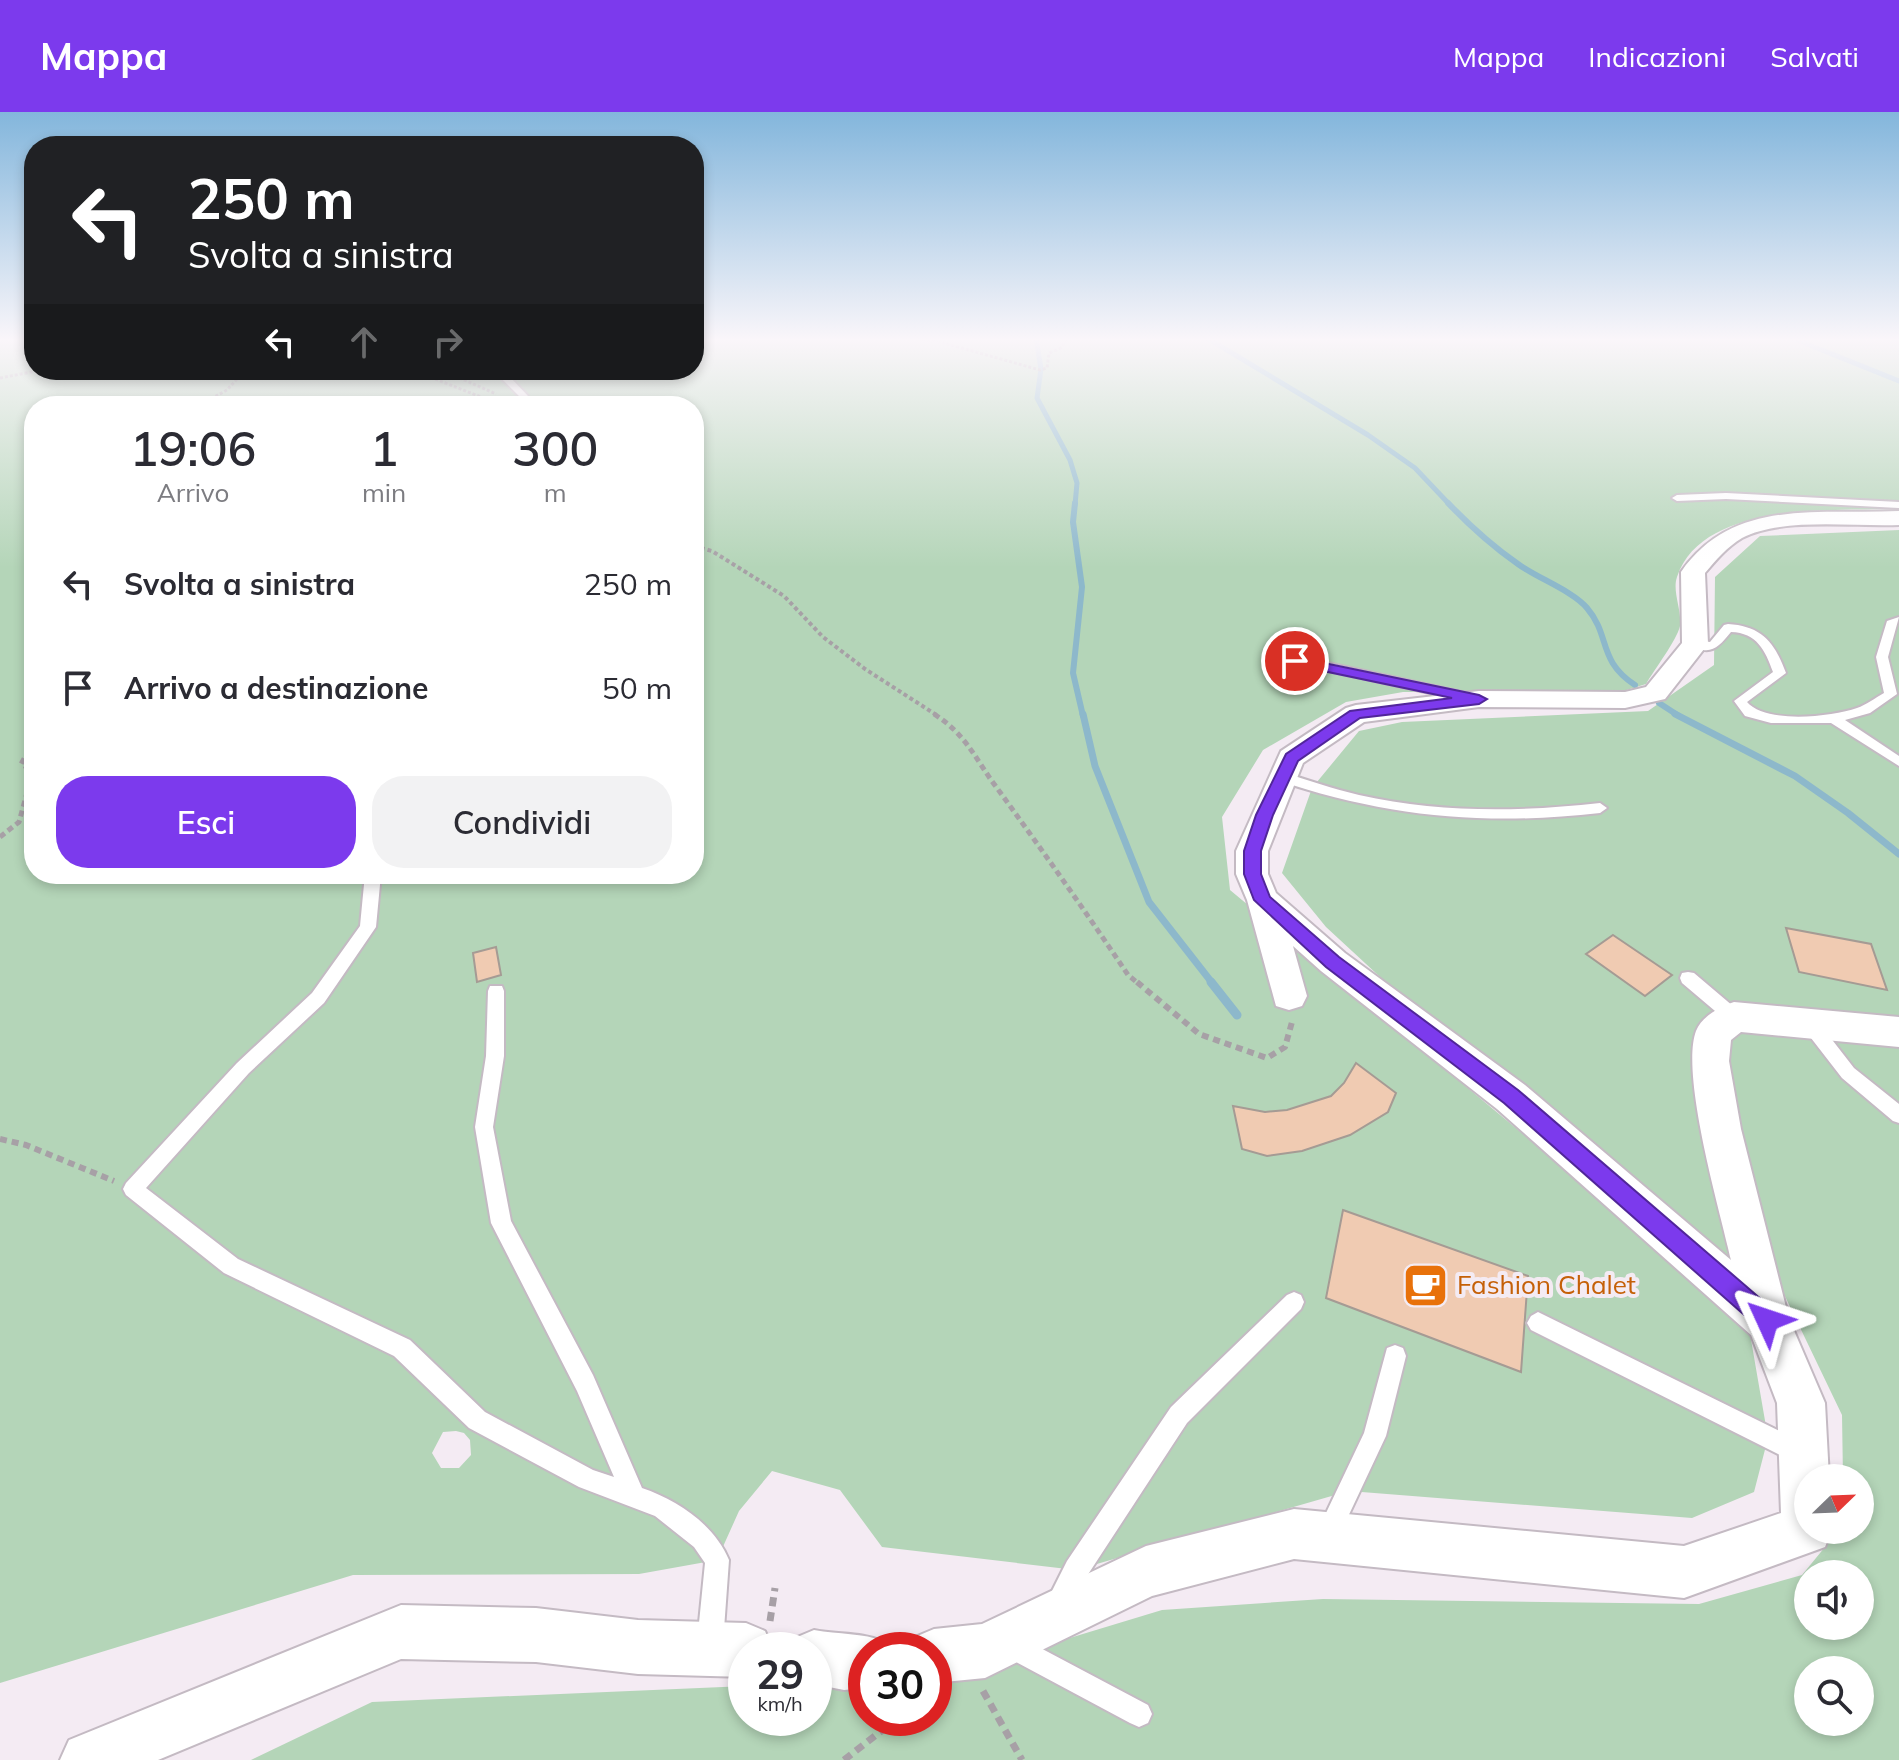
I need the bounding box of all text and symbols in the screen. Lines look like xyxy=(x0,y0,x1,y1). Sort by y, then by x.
text: Mappa xyxy=(40,32,167,80)
text: Mappa xyxy=(1453,39,1544,74)
text: Indicazioni xyxy=(1588,39,1726,74)
text: Salvati xyxy=(1770,39,1859,74)
text: 250 m xyxy=(188,163,355,233)
icon: left xyxy=(56,168,160,272)
text: Svolta a sinistra xyxy=(188,232,454,277)
icon: left xyxy=(258,320,302,364)
icon: ahead xyxy=(342,320,386,364)
icon: right xyxy=(426,320,470,364)
text: 19:06 xyxy=(130,418,256,478)
text: 1 xyxy=(370,418,398,478)
text: 300 xyxy=(512,418,598,478)
text: Arrivo xyxy=(157,476,229,509)
text: min xyxy=(362,476,406,509)
text: m xyxy=(544,476,567,509)
icon: left xyxy=(56,562,100,606)
text: Svolta a sinistra xyxy=(124,565,355,603)
text: 250 m xyxy=(584,565,672,603)
pin xyxy=(1261,627,1329,695)
icon: arrive xyxy=(1273,639,1317,683)
icon: arrive xyxy=(56,666,100,710)
text: Arrivo a destinazione xyxy=(124,669,428,707)
text: 50 m xyxy=(602,669,672,707)
button: Esci xyxy=(56,776,356,868)
button: Condividi xyxy=(372,776,672,868)
cafe icon: Fashion Chalet xyxy=(1402,1261,1450,1309)
place label: Fashion Chalet xyxy=(1457,1268,1636,1301)
position arrow xyxy=(1725,1278,1809,1362)
north arrow xyxy=(1794,1464,1874,1544)
map controls xyxy=(1794,1464,1874,1736)
button: sound xyxy=(1794,1560,1874,1640)
speed limit sign: 30 xyxy=(848,1632,952,1736)
text: 29 xyxy=(756,1649,804,1699)
button: search xyxy=(1794,1656,1874,1736)
text: km/h xyxy=(757,1691,803,1716)

